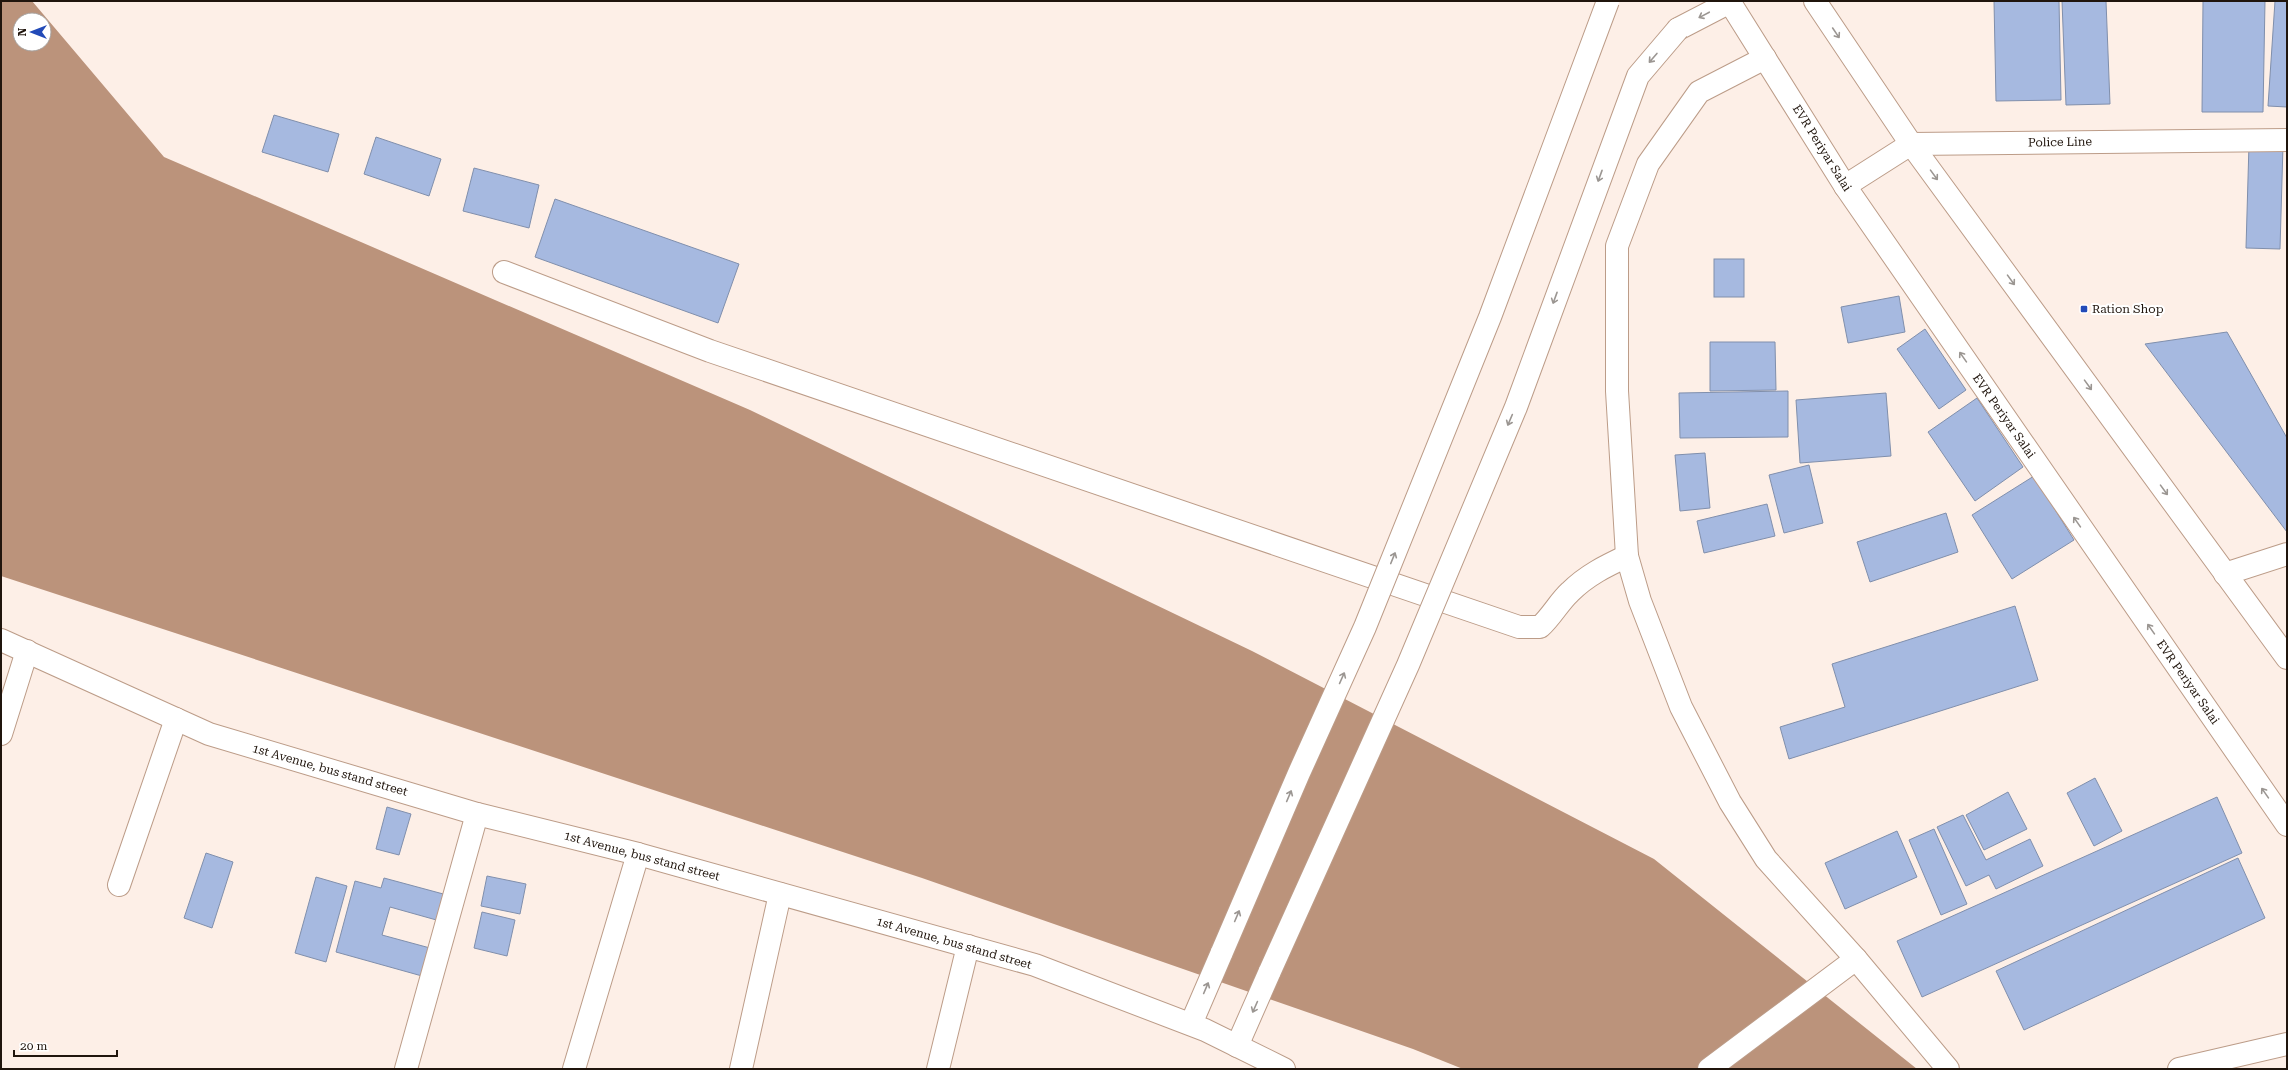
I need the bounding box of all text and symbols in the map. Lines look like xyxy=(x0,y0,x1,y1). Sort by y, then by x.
north arrow xyxy=(12,12,52,52)
one-way arrow xyxy=(1698,12,1710,19)
text: N xyxy=(16,27,29,36)
one-way arrow xyxy=(1832,27,1840,38)
one-way arrow xyxy=(1648,53,1657,63)
street label: EVR Periyar Salai xyxy=(1790,102,1854,194)
street label: Police Line xyxy=(2028,134,2093,150)
one-way arrow xyxy=(1595,169,1603,181)
one-way arrow xyxy=(1930,170,1939,181)
one-way arrow xyxy=(2007,275,2015,286)
one-way arrow xyxy=(1551,291,1559,303)
place label: Ration Shop xyxy=(2092,302,2164,316)
marker: Ration Shop xyxy=(2079,304,2089,314)
one-way arrow xyxy=(1959,352,1967,363)
street label: EVR Periyar Salai xyxy=(1970,371,2038,461)
one-way arrow xyxy=(2084,380,2092,391)
one-way arrow xyxy=(1506,413,1514,425)
one-way arrow xyxy=(2160,485,2168,496)
one-way arrow xyxy=(2073,517,2081,528)
one-way arrow xyxy=(1389,553,1397,565)
one-way arrow xyxy=(2147,624,2155,635)
street label: EVR Periyar Salai xyxy=(2154,637,2222,727)
one-way arrow xyxy=(1339,672,1346,684)
street label: 1st Avenue, bus stand street xyxy=(251,741,410,799)
one-way arrow xyxy=(2261,788,2269,799)
one-way arrow xyxy=(1286,791,1293,803)
street label: 1st Avenue, bus stand street xyxy=(563,828,722,884)
one-way arrow xyxy=(1234,910,1242,922)
street label: 1st Avenue, bus stand street xyxy=(875,914,1034,972)
one-way arrow xyxy=(1203,983,1211,995)
one-way arrow xyxy=(1250,1000,1258,1012)
scale bar xyxy=(14,1032,117,1058)
text: 20 m xyxy=(20,1039,47,1053)

